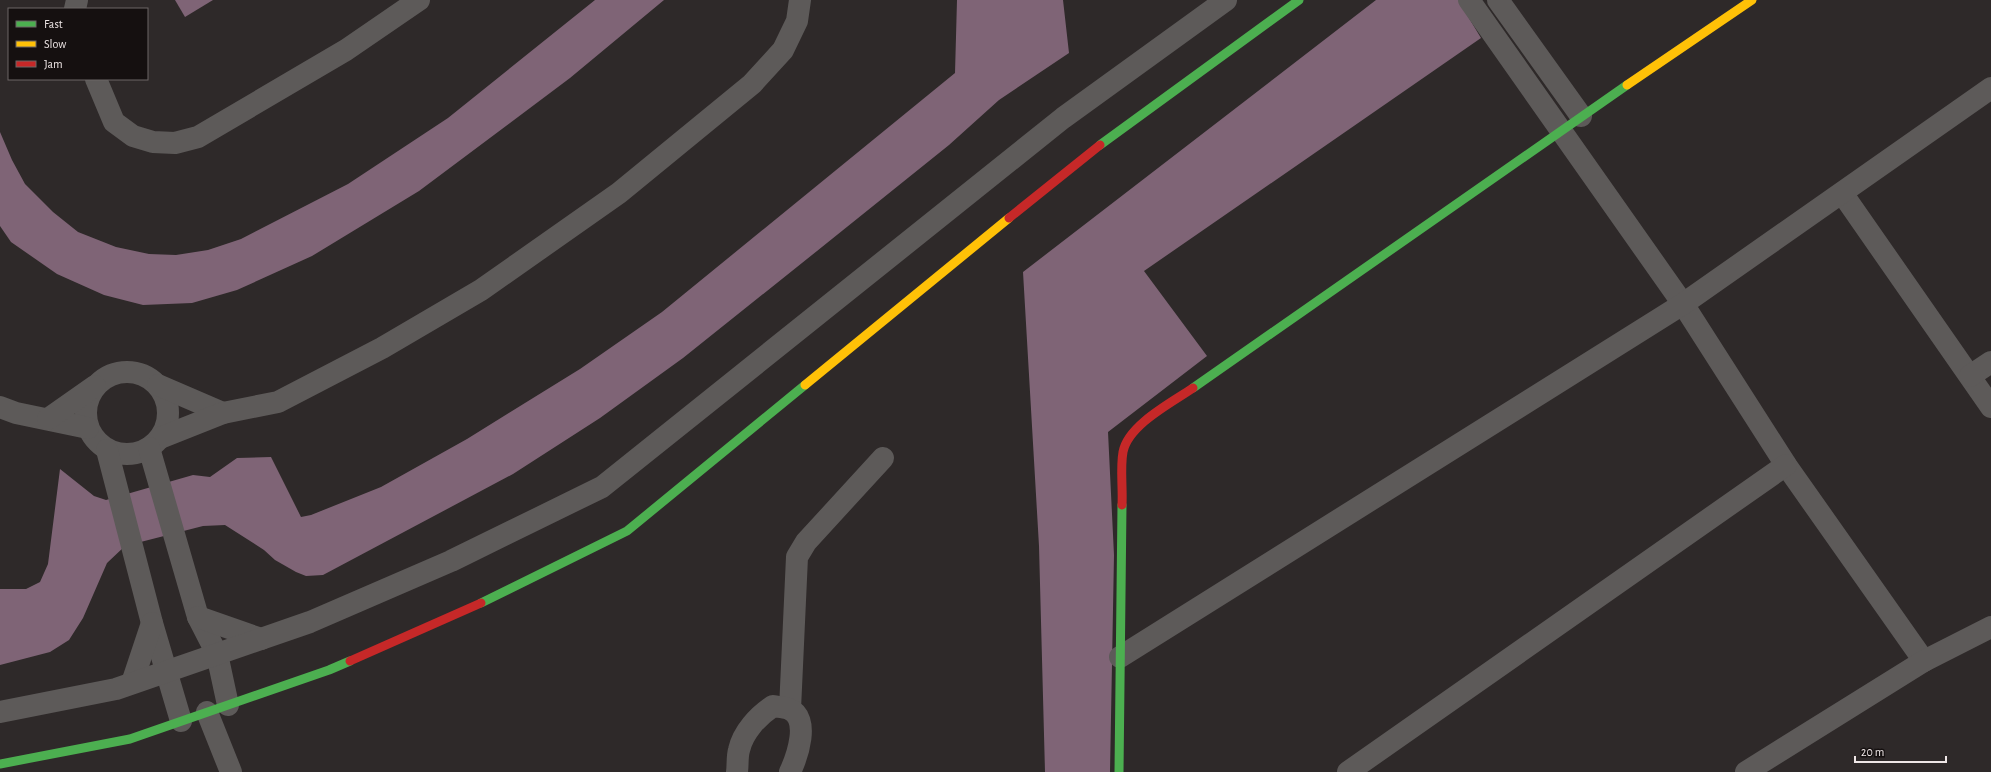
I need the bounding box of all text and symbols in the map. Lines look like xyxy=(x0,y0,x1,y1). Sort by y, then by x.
legend xyxy=(8,8,148,80)
text: Fast xyxy=(44,18,63,30)
text: Slow xyxy=(44,38,66,50)
text: Jam xyxy=(44,58,63,70)
scale bar xyxy=(1855,738,1946,764)
text: 20 m xyxy=(1861,746,1884,758)

